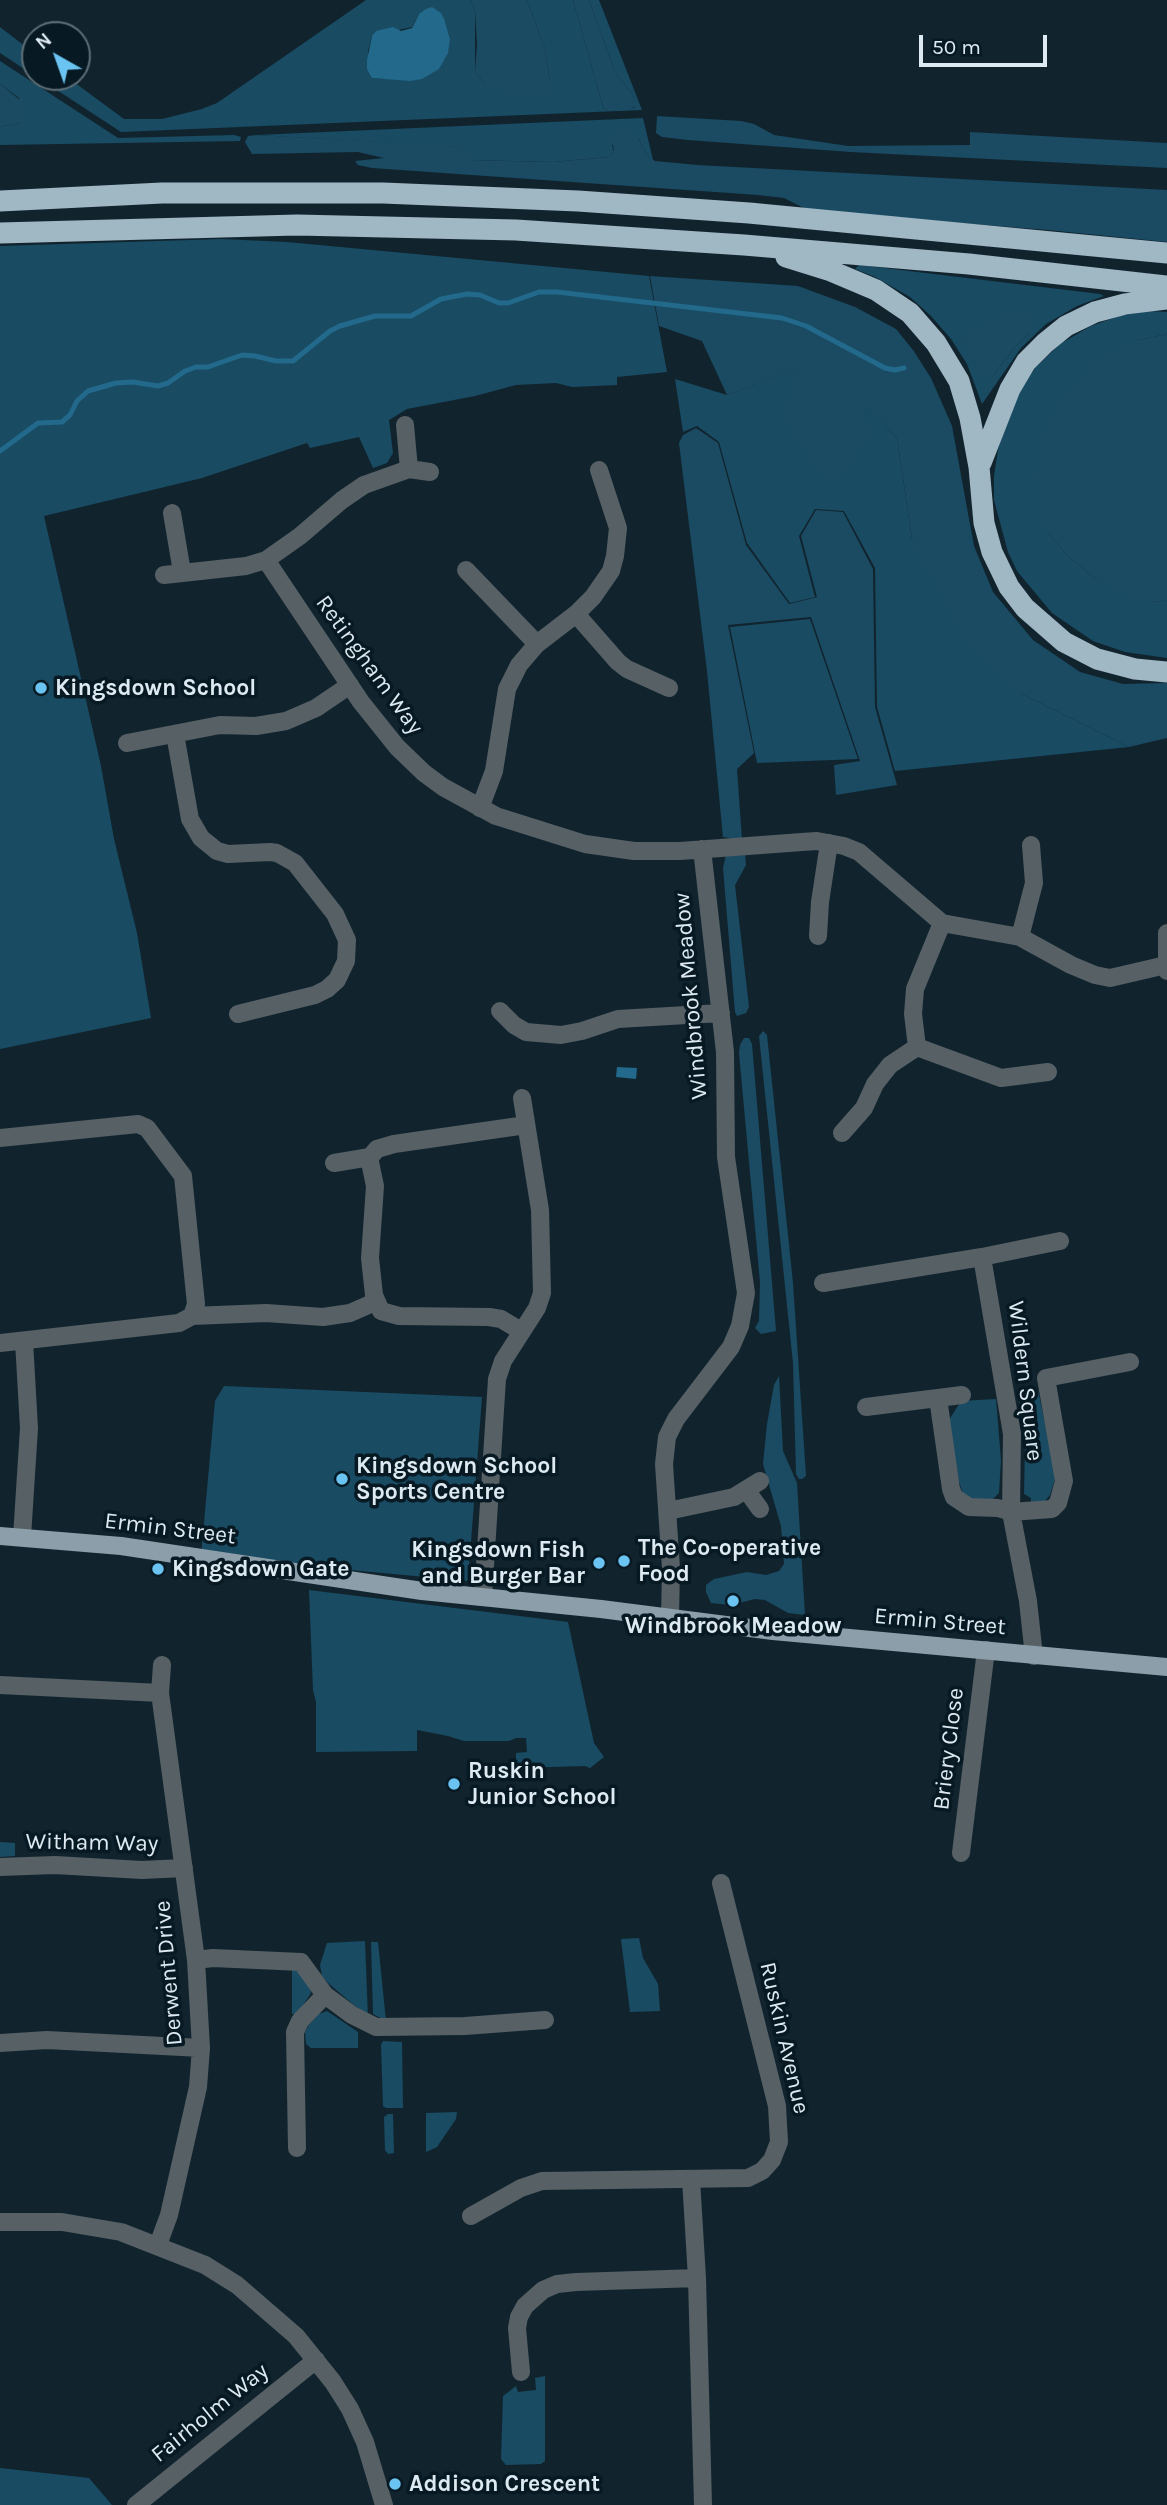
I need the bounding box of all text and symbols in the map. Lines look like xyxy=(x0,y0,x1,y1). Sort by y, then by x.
north arrow xyxy=(21,21,91,91)
scale bar xyxy=(922,21,1050,65)
text: N xyxy=(31,29,56,54)
text: 50 m xyxy=(932,35,981,59)
street label: Retingham Way xyxy=(309,590,429,740)
place label: Kingsdown School xyxy=(55,674,256,702)
marker: Kingsdown School xyxy=(33,680,49,696)
street label: Windbrook Meadow xyxy=(668,892,714,1100)
street label: Wildern Square xyxy=(1001,1299,1049,1463)
place label: Kingsdown School Sports Centre xyxy=(356,1452,557,1506)
marker: Kingsdown School Sports Centre xyxy=(334,1471,350,1487)
street label: Ermin Street xyxy=(103,1507,237,1551)
place label: The Co-operative Food xyxy=(638,1534,821,1588)
place label: Kingsdown Fish and Burger Bar xyxy=(411,1536,585,1590)
marker: The Co-operative Food xyxy=(616,1553,632,1569)
place label: Kingsdown Gate xyxy=(172,1555,349,1583)
marker: Kingsdown Fish and Burger Bar xyxy=(591,1555,607,1571)
marker: Kingsdown Gate xyxy=(150,1561,166,1577)
marker: Windbrook Meadow xyxy=(725,1593,741,1609)
street label: Ermin Street xyxy=(873,1602,1007,1642)
place label: Windbrook Meadow xyxy=(625,1612,841,1640)
street label: Briery Close xyxy=(928,1686,970,1812)
place label: Ruskin Junior School xyxy=(468,1757,617,1811)
marker: Ruskin Junior School xyxy=(446,1776,462,1792)
street label: Witham Way xyxy=(25,1828,159,1858)
street label: Derwent Drive xyxy=(149,1899,189,2047)
street label: Ruskin Avenue xyxy=(753,1959,815,2117)
street label: Fairholm Way xyxy=(146,2357,274,2469)
place label: Addison Crescent xyxy=(409,2470,600,2498)
marker: Addison Crescent xyxy=(387,2476,403,2492)

